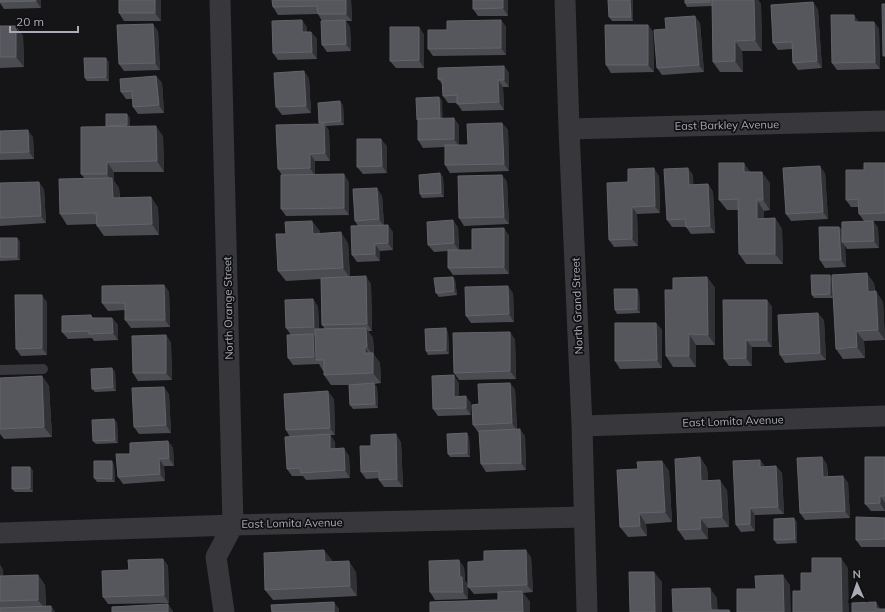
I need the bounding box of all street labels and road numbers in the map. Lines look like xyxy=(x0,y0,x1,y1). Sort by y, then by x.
street label: East Barkley Avenue xyxy=(675,117,779,133)
street label: North Orange Street xyxy=(220,256,236,360)
street label: North Grand Street xyxy=(568,257,586,355)
street label: East Lomita Avenue xyxy=(682,412,784,430)
street label: East Lomita Avenue xyxy=(241,515,343,531)

